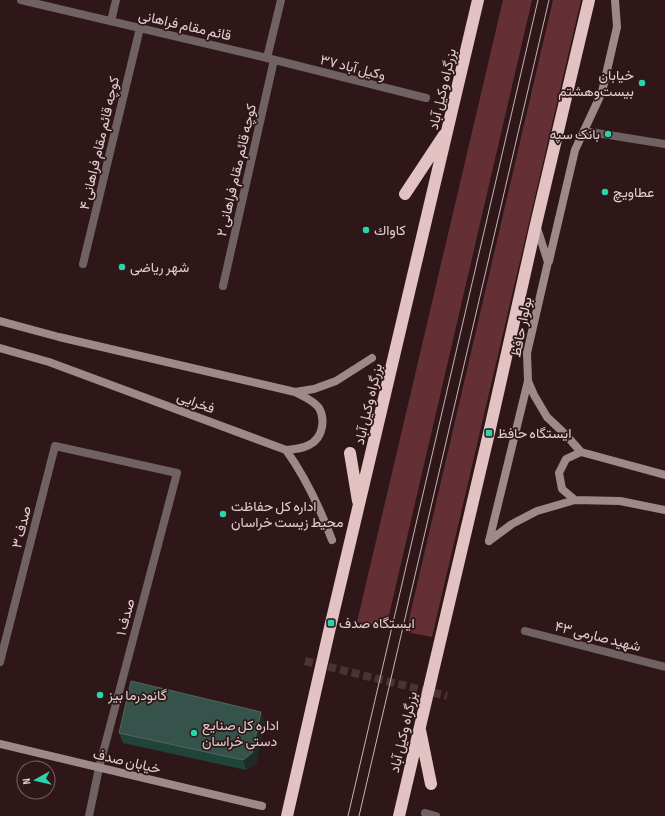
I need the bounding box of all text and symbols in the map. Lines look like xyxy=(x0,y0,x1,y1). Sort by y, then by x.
street label: قائم مقام فراهانی xyxy=(137,7,233,44)
street label: بزرگراه وکیل آباد xyxy=(425,47,460,131)
street label: ۳۷ وکیل آباد xyxy=(318,51,387,84)
place label: خیابان بیست‌و‌هشتم xyxy=(558,67,634,100)
street label: کوچه قائم مقام فراهانی ۴ xyxy=(76,75,124,212)
marker: خیابان بیست‌و‌هشتم xyxy=(637,78,647,88)
street label: کوچه قائم مقام فراهانی ۲ xyxy=(213,102,261,238)
place label: بانک سپه xyxy=(549,126,600,144)
marker: بانک سپه xyxy=(603,129,613,139)
place label: عطاویچ xyxy=(613,184,654,203)
marker: عطاویچ xyxy=(600,187,610,197)
place label: كاواك xyxy=(374,222,406,239)
marker: كاواك xyxy=(361,225,371,235)
place label: شهر ریاضی xyxy=(130,259,189,276)
marker: شهر ریاضی xyxy=(117,262,127,272)
street label: بولوار حافظ xyxy=(507,296,536,359)
street label: بزرگراه وکیل آباد xyxy=(351,362,386,446)
street label: فخرایی xyxy=(175,388,217,417)
place label: ایستگاه حافظ xyxy=(497,425,571,442)
marker: ایستگاه حافظ xyxy=(484,428,494,438)
place label: اداره کل حفاظت محیط زیست خراسان xyxy=(231,498,343,531)
street label: صدف ۳ xyxy=(8,504,35,550)
marker: اداره کل حفاظت محیط زیست خراسان xyxy=(218,509,228,519)
street label: صدف ۱ xyxy=(112,597,139,637)
place label: ایستگاه صدف xyxy=(339,615,415,632)
marker: ایستگاه صدف xyxy=(326,618,336,628)
street label: شهید صارمی ۴۳ xyxy=(553,618,643,655)
place label: گانودرما بیز xyxy=(107,687,167,704)
marker: گانودرما بیز xyxy=(95,690,105,700)
street label: بزرگراه وکیل آباد xyxy=(386,690,421,774)
place label: اداره کل صنایع دستی خراسان xyxy=(202,717,279,750)
marker: اداره کل صنایع دستی خراسان xyxy=(189,728,199,738)
street label: خیابان صدف xyxy=(91,745,162,778)
north arrow xyxy=(16,760,56,800)
text: N xyxy=(20,777,33,785)

